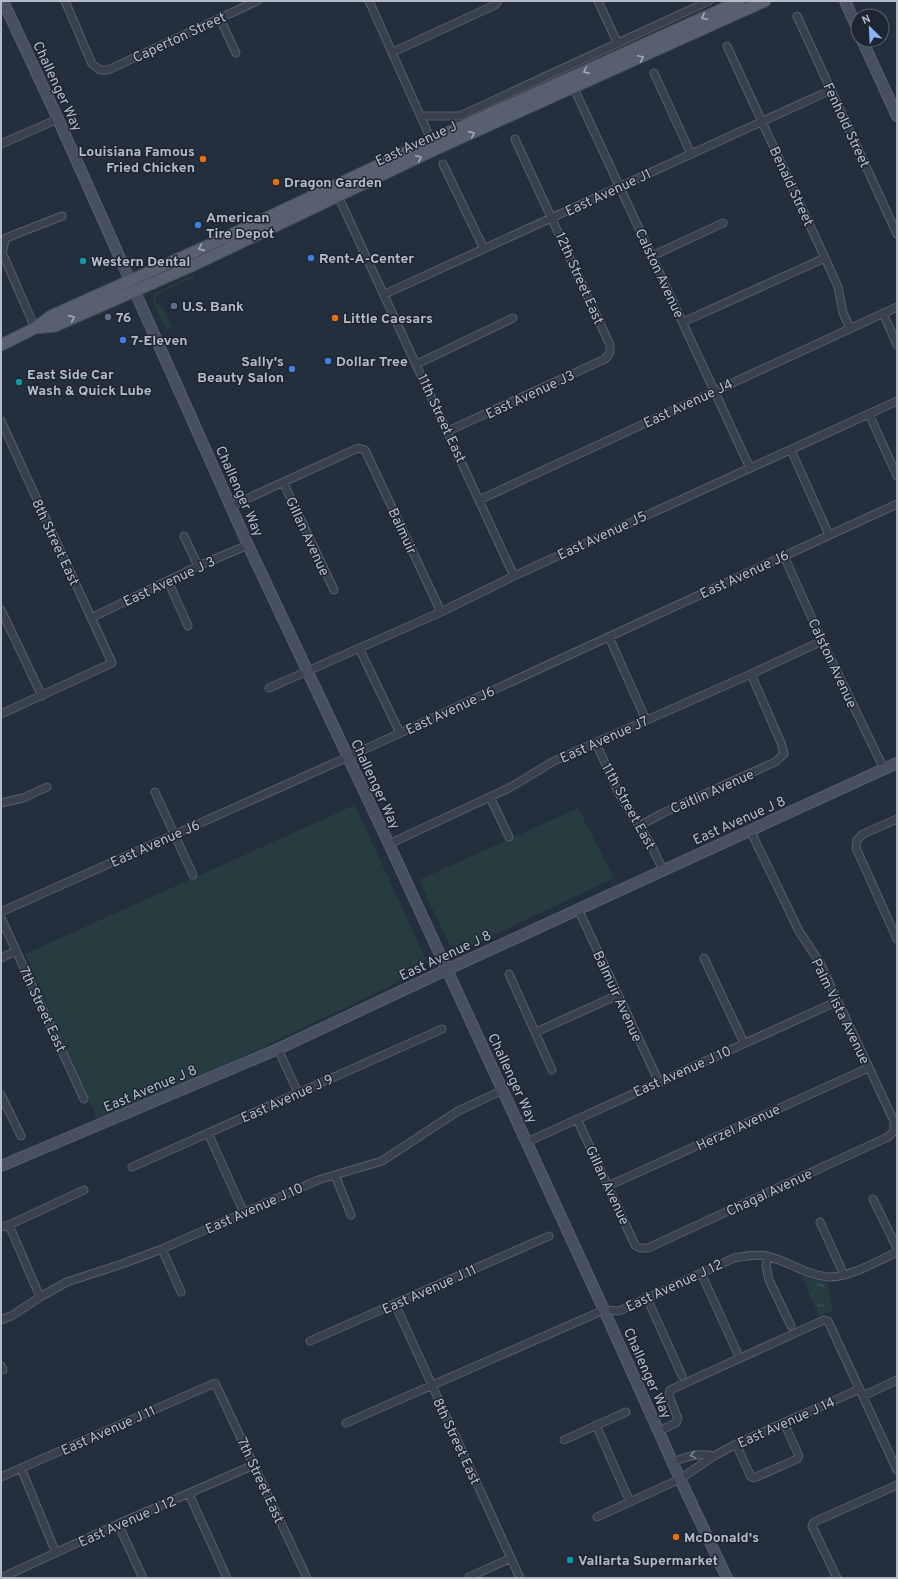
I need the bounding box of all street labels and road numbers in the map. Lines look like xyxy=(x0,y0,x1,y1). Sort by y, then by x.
street label: Caperton Street xyxy=(130,9,229,67)
street label: Challenger Way xyxy=(28,39,85,134)
street label: Fenhold Street xyxy=(819,81,873,171)
street label: East Avenue J xyxy=(373,118,460,171)
street label: Benald Street xyxy=(765,144,816,229)
street label: East Avenue J1 xyxy=(563,166,654,221)
street label: Calston Avenue xyxy=(630,226,687,321)
street label: 12th Street East xyxy=(551,230,607,327)
street label: East Avenue J3 xyxy=(483,367,578,423)
street label: 11th Street East xyxy=(413,372,469,466)
street label: East Avenue J4 xyxy=(641,376,736,432)
street label: Challenger Way xyxy=(211,444,266,540)
street label: Gillan Avenue xyxy=(281,494,332,579)
street label: 8th Street East xyxy=(27,497,82,589)
street label: Balmuir xyxy=(384,506,420,558)
street label: East Avenue J5 xyxy=(555,508,650,564)
street label: East Avenue J6 xyxy=(697,547,792,603)
street label: East Avenue J 3 xyxy=(121,554,218,611)
street label: Calston Avenue xyxy=(803,616,860,711)
street label: East Avenue J6 xyxy=(403,683,498,739)
street label: East Avenue J7 xyxy=(558,713,652,767)
street label: Challenger Way xyxy=(346,737,403,832)
street label: 11th Street East xyxy=(597,761,658,853)
street label: Caitlin Avenue xyxy=(668,766,757,818)
street label: East Avenue J 8 xyxy=(691,793,789,849)
street label: East Avenue J6 xyxy=(108,817,203,872)
street label: East Avenue J 8 xyxy=(397,928,494,985)
street label: Balmuir Avenue xyxy=(588,948,645,1045)
street label: Palm Vista Avenue xyxy=(807,956,873,1067)
street label: 7th Street East xyxy=(14,964,69,1055)
street label: Challenger Way xyxy=(483,1031,540,1126)
street label: East Avenue J 10 xyxy=(631,1043,734,1102)
street label: East Avenue J 8 xyxy=(101,1062,200,1117)
street label: East Avenue J 9 xyxy=(239,1071,337,1127)
street label: Herzel Avenue xyxy=(694,1102,783,1155)
street label: Gillan Avenue xyxy=(581,1143,632,1228)
street label: Chagal Avenue xyxy=(724,1166,815,1221)
street label: East Avenue J 10 xyxy=(203,1180,306,1239)
street label: East Avenue J 12 xyxy=(623,1256,726,1316)
street label: East Avenue J 11 xyxy=(380,1262,479,1319)
street label: Challenger Way xyxy=(619,1326,674,1422)
street label: East Avenue J 14 xyxy=(735,1394,838,1452)
street label: 8th Street East xyxy=(428,1396,483,1488)
street label: East Avenue J 11 xyxy=(59,1403,158,1460)
street label: 7th Street East xyxy=(232,1435,287,1526)
street label: East Avenue J 12 xyxy=(76,1493,179,1551)

